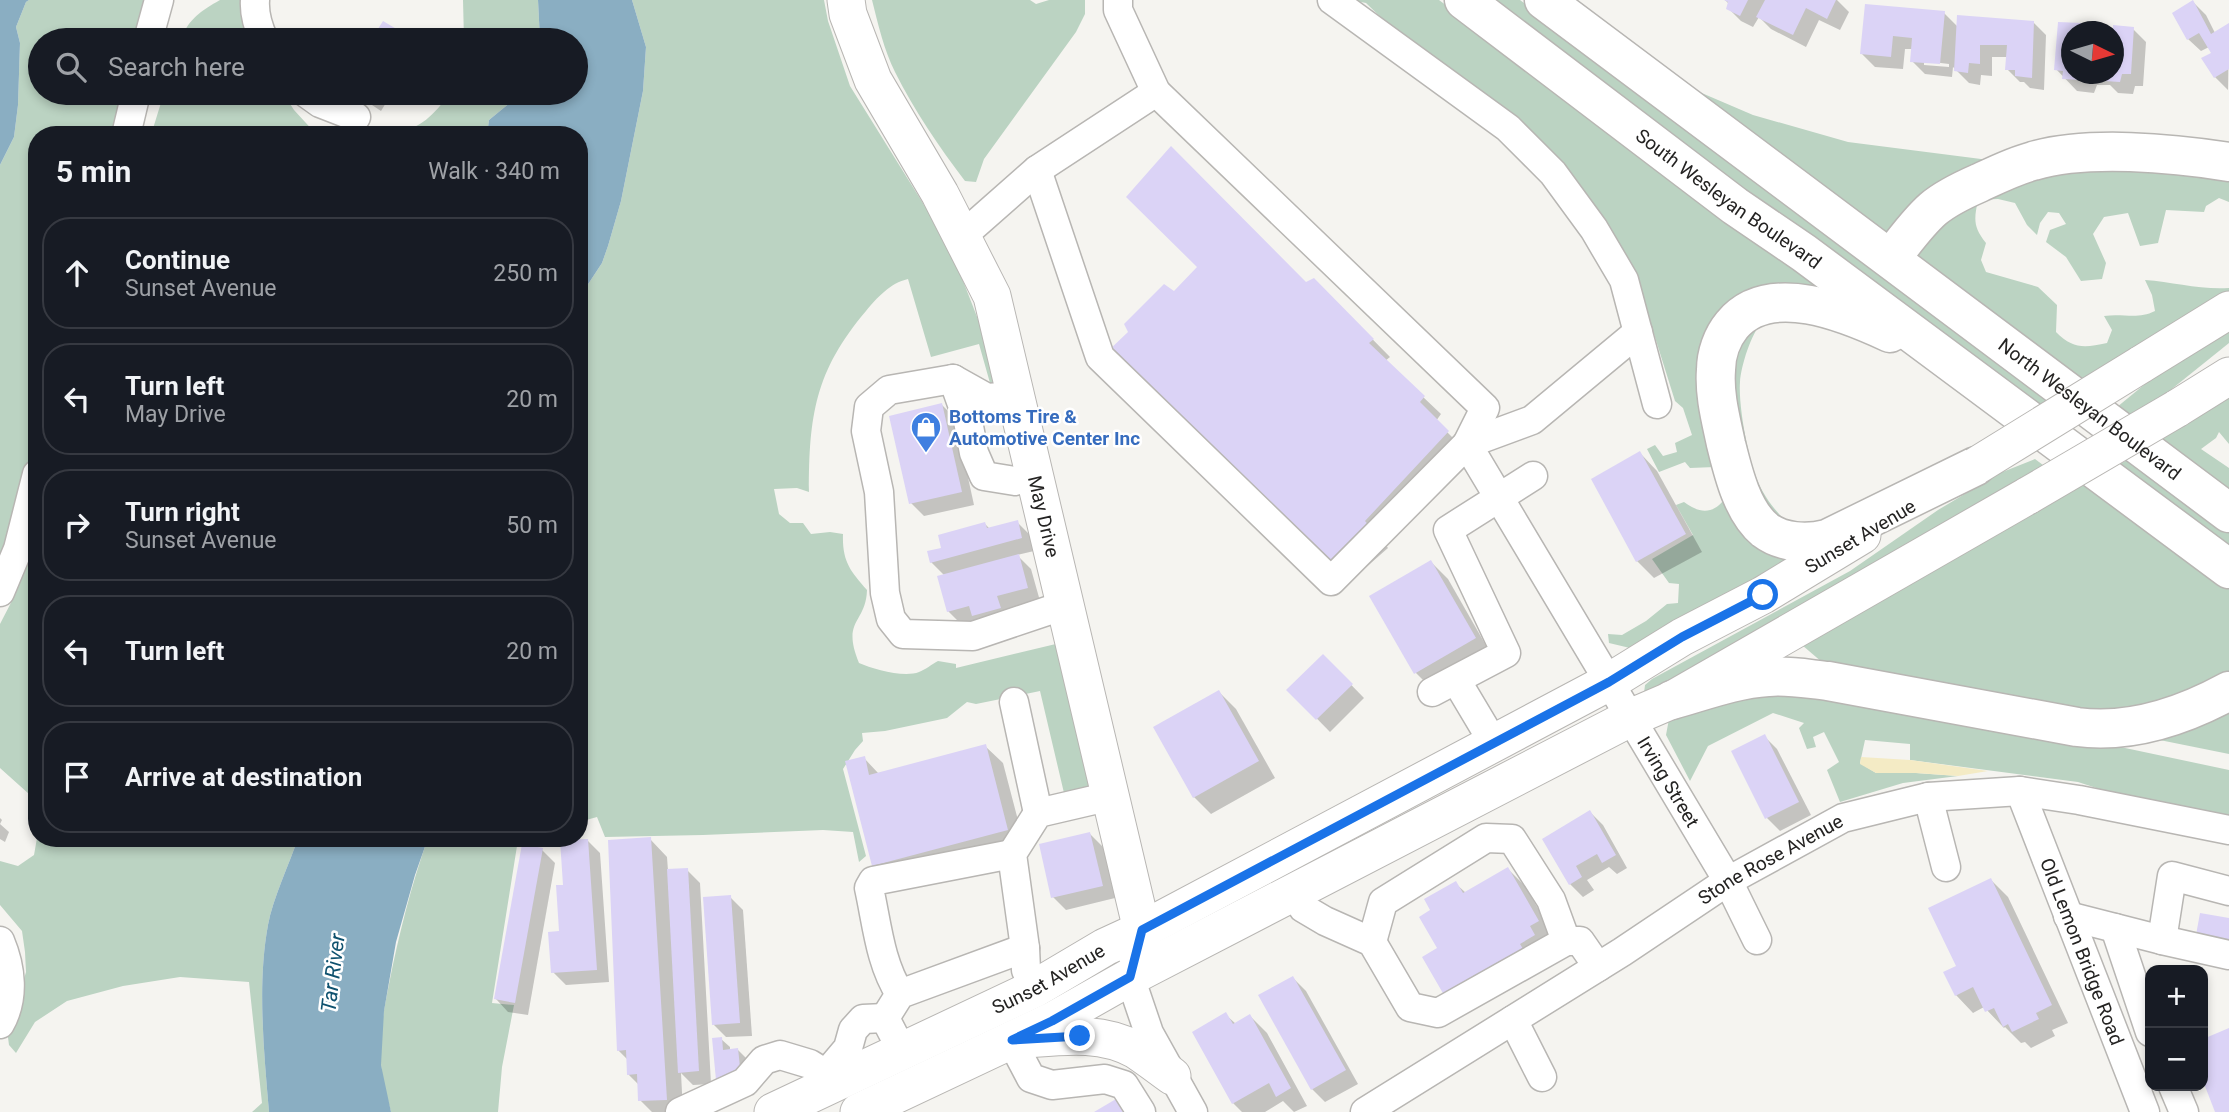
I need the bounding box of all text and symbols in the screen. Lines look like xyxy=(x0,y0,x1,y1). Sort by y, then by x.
north arrow xyxy=(2061,21,2124,84)
search box xyxy=(28,28,588,105)
icon: search xyxy=(52,48,90,86)
text: Search here xyxy=(108,52,245,82)
street label: South Wesleyan Boulevard xyxy=(1631,124,1826,274)
text: 5 min xyxy=(56,154,131,189)
text: Walk · 340 m xyxy=(428,158,560,185)
text: Continue xyxy=(125,245,230,275)
icon: ahead xyxy=(58,254,96,292)
text: 250 m xyxy=(493,260,558,287)
text: Sunset Avenue xyxy=(125,275,277,302)
street label: North Wesleyan Boulevard xyxy=(1994,333,2185,485)
text: Turn left xyxy=(125,371,224,401)
icon: left xyxy=(58,380,96,418)
text: 20 m xyxy=(506,386,558,413)
text: May Drive xyxy=(125,401,226,428)
place label: Bottoms Tire & Automotive Center Inc xyxy=(949,405,1140,450)
shop icon: Bottoms Tire & Automotive Center Inc xyxy=(909,410,943,454)
street label: May Drive xyxy=(1023,473,1064,560)
street label: Sunset Avenue xyxy=(1801,494,1920,579)
text: Turn right xyxy=(125,497,240,527)
icon: right xyxy=(58,506,96,544)
text: 50 m xyxy=(506,512,558,539)
text: Sunset Avenue xyxy=(125,527,277,554)
route start xyxy=(1747,579,1778,610)
icon: left xyxy=(58,632,96,670)
text: Turn left xyxy=(125,636,224,666)
text: 20 m xyxy=(506,638,558,665)
street label: Irving Street xyxy=(1632,732,1704,831)
icon: arrive xyxy=(58,758,96,796)
text: Arrive at destination xyxy=(125,762,362,792)
street label: Stone Rose Avenue xyxy=(1694,809,1847,910)
street label: Old Lemon Bridge Road xyxy=(2035,855,2129,1048)
water label: Tar River xyxy=(316,931,350,1014)
street label: Sunset Avenue xyxy=(988,939,1109,1019)
map controls xyxy=(2145,965,2208,1091)
button: + xyxy=(2145,965,2208,1028)
route end xyxy=(1064,1020,1095,1051)
button: − xyxy=(2145,1028,2208,1091)

